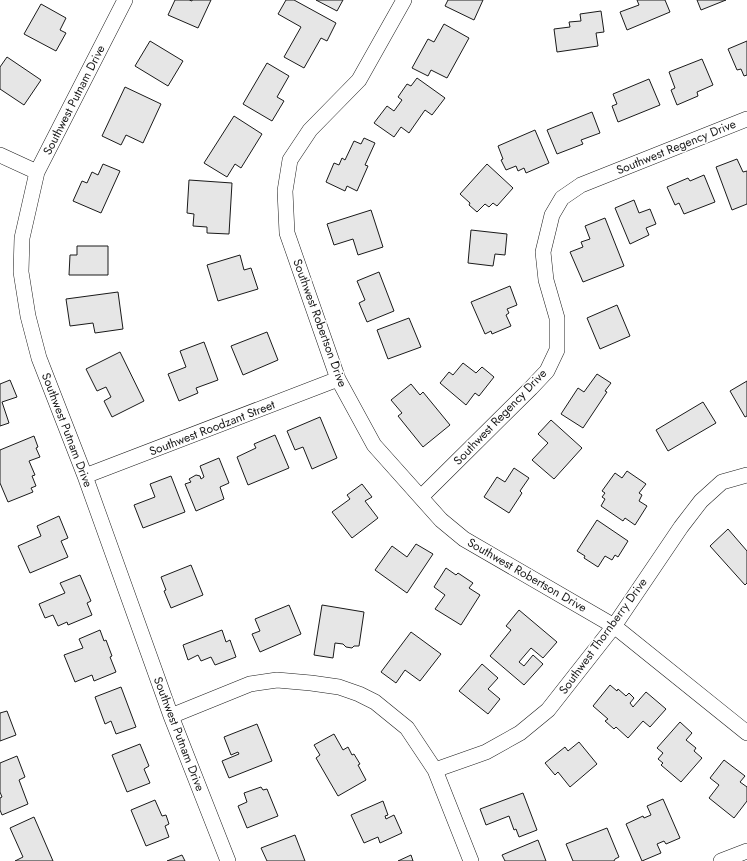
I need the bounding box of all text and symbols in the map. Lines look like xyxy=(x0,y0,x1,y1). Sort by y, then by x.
street label: Southwest Putnam Drive xyxy=(38,42,110,158)
street label: Southwest Regency Drive xyxy=(613,115,739,179)
street label: Southwest Robertson Drive xyxy=(288,256,352,390)
street label: Southwest Regency Drive xyxy=(449,365,551,469)
street label: Southwest Putnam Drive xyxy=(37,370,97,490)
street label: Southwest Roodzant Street xyxy=(147,396,278,460)
street label: Southwest Robertson Drive xyxy=(464,533,590,617)
street label: Southwest Thornberry Drive xyxy=(555,574,651,698)
street label: Southwest Putnam Drive xyxy=(149,674,209,794)

